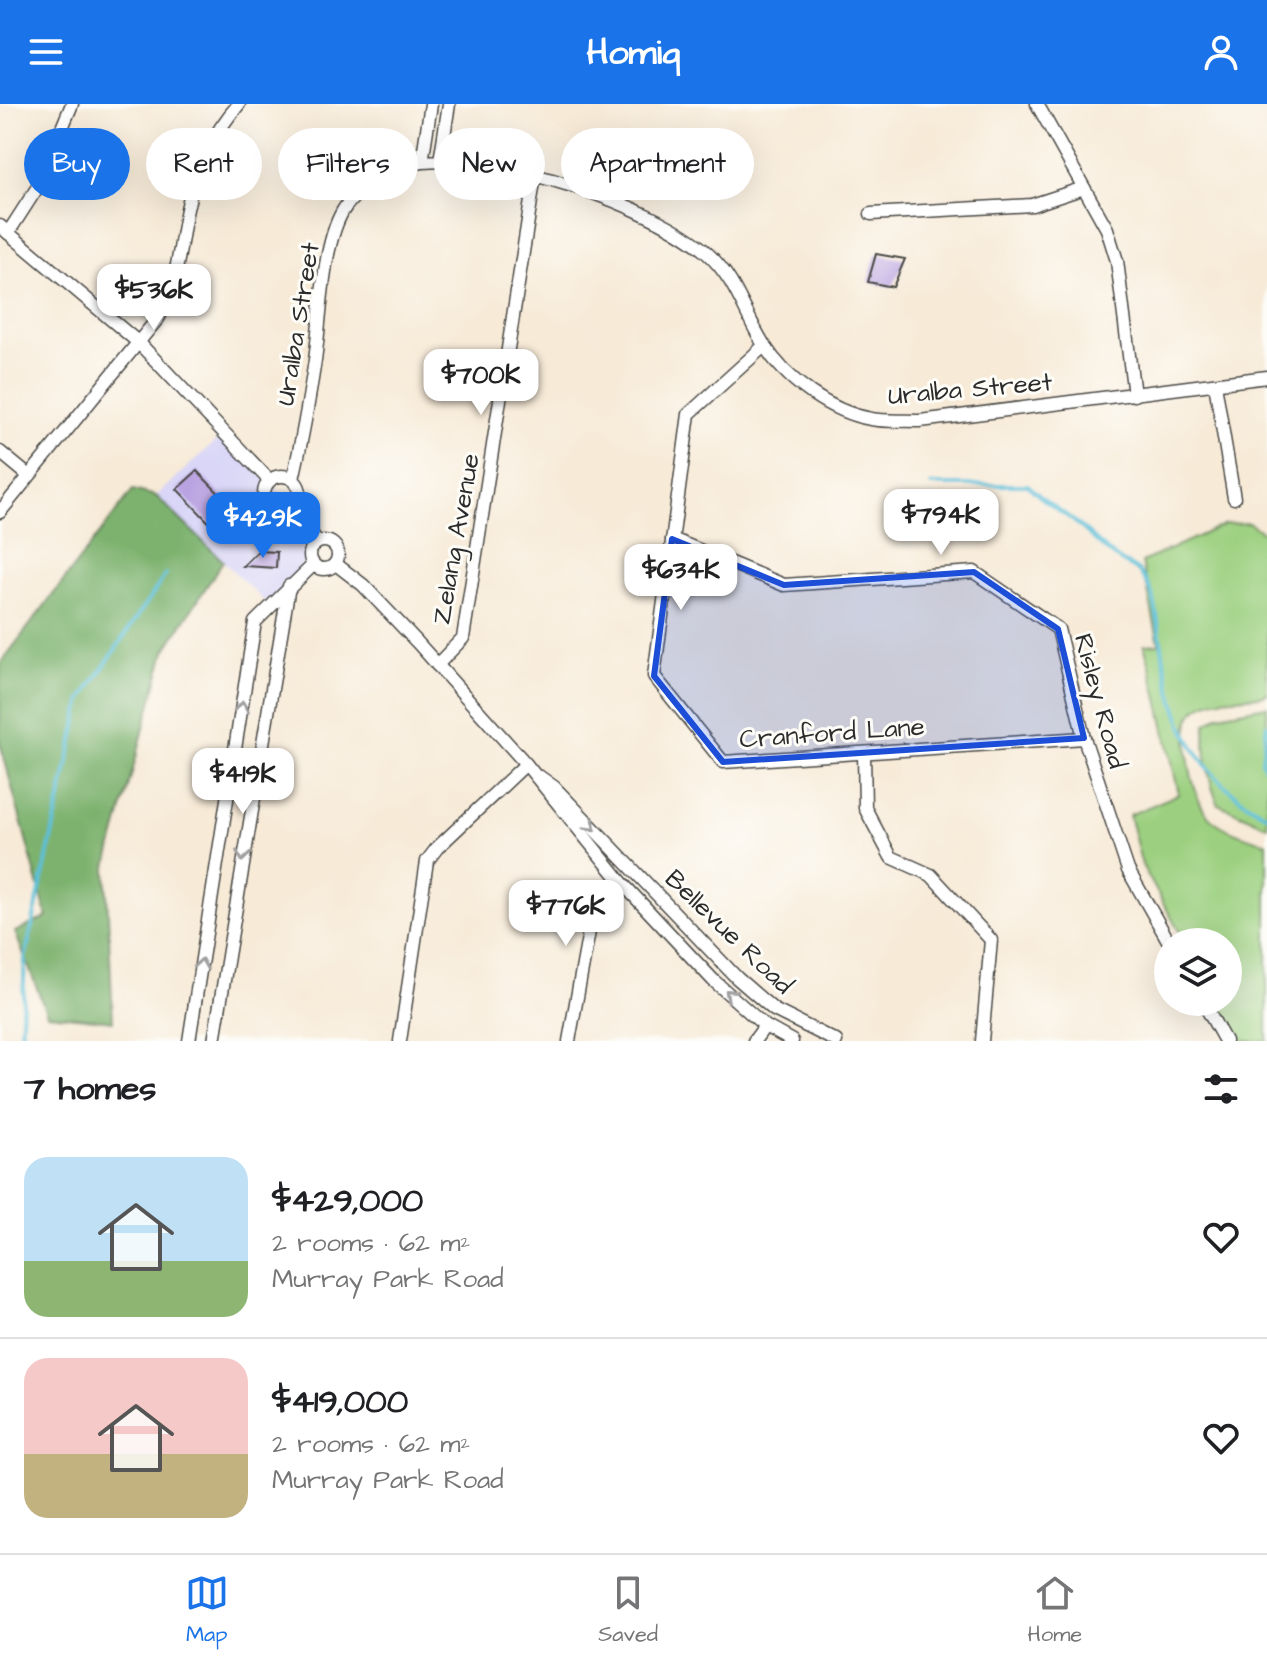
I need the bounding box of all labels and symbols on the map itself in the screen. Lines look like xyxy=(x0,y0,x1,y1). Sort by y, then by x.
street label: Uralba Street xyxy=(267,239,329,408)
pin: $536K xyxy=(98,264,210,332)
pin: $700K xyxy=(425,349,537,417)
street label: Uralba Street xyxy=(886,364,1054,414)
street label: Zelang Avenue xyxy=(423,451,491,628)
pin: $794K xyxy=(885,489,997,557)
pin: $429K xyxy=(207,492,319,560)
pin: $634K xyxy=(625,544,737,612)
street label: Risley Road xyxy=(1063,630,1135,773)
one-way arrow xyxy=(233,700,250,714)
street label: Cranford Lane xyxy=(738,709,926,757)
pin: $419K xyxy=(187,748,299,816)
one-way arrow xyxy=(582,817,596,831)
one-way arrow xyxy=(235,850,252,863)
street label: Bellevue Road xyxy=(657,862,801,1002)
pin: $776K xyxy=(510,880,622,948)
one-way arrow xyxy=(192,957,209,971)
one-way arrow xyxy=(724,990,739,1004)

